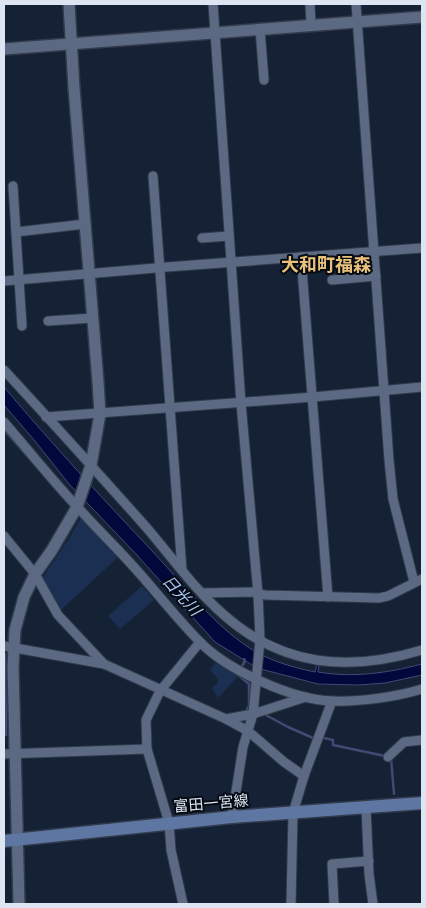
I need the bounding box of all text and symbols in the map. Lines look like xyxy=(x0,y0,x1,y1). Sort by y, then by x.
district label: 大和町福森 xyxy=(281,252,371,277)
water label: 日光川 xyxy=(158,570,208,622)
street label: 富田一宮線 xyxy=(173,789,249,817)

